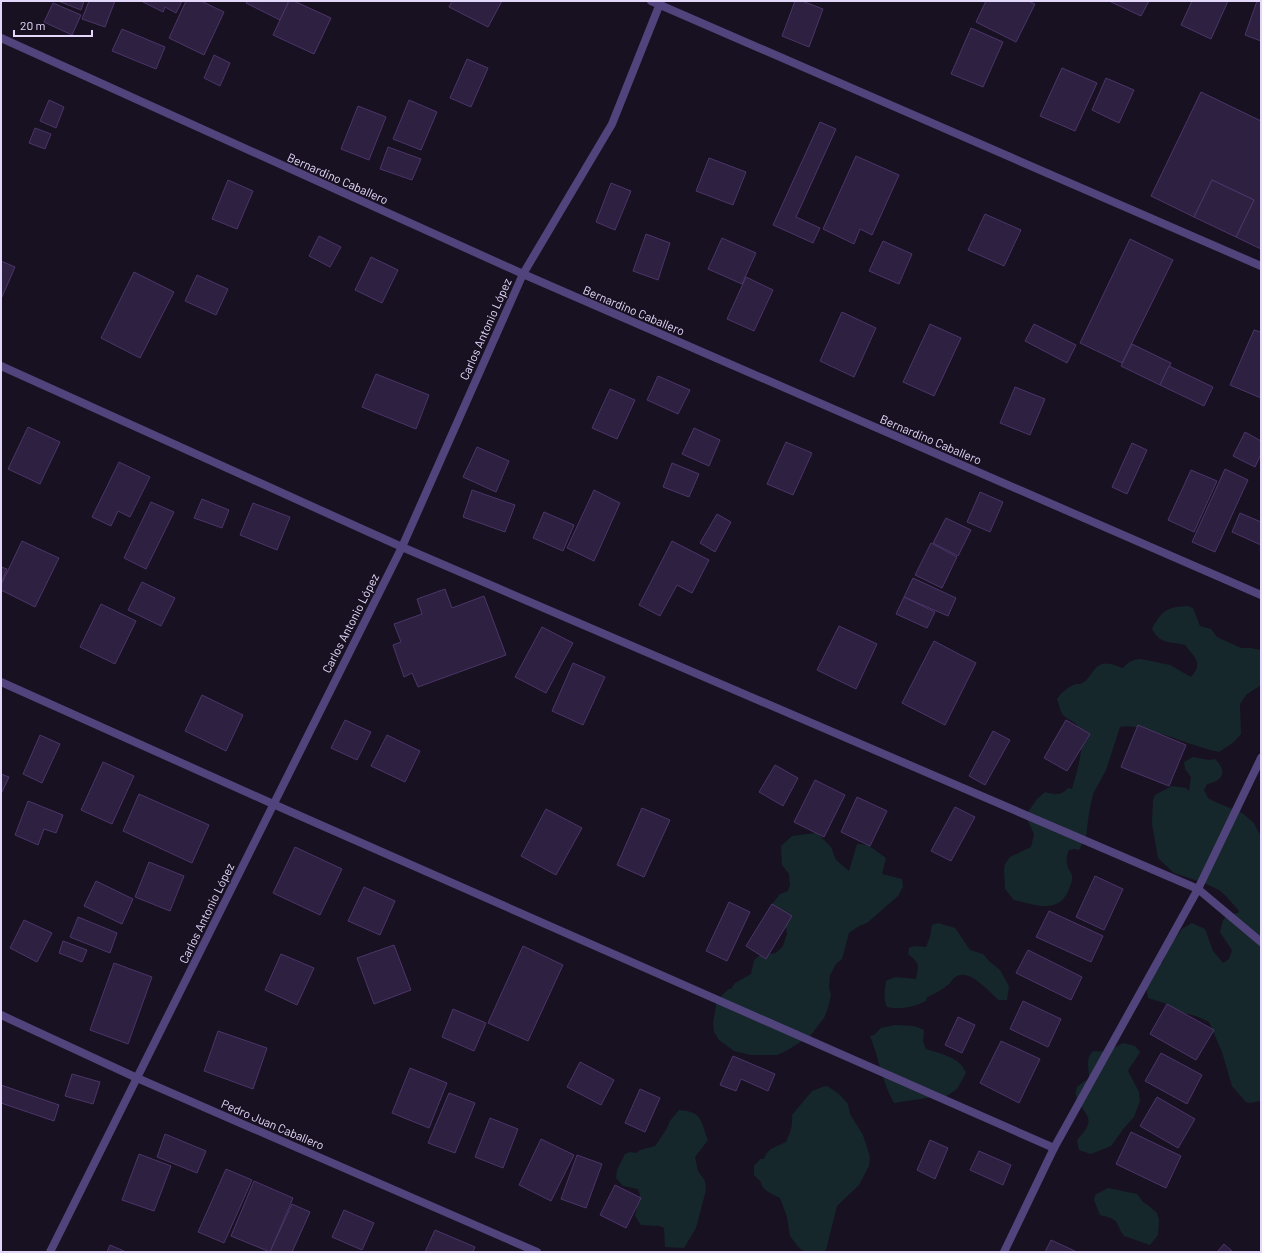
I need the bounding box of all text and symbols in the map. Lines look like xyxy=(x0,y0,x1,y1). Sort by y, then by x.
scale bar xyxy=(14,12,92,38)
text: 20 m xyxy=(20,18,46,32)
street label: Bernardino Caballero xyxy=(285,149,391,207)
street label: Carlos Antonio López xyxy=(456,276,514,382)
street label: Bernardino Caballero xyxy=(581,282,687,338)
street label: Bernardino Caballero xyxy=(878,411,984,467)
street label: Carlos Antonio López xyxy=(319,571,381,675)
street label: Carlos Antonio López xyxy=(176,861,236,965)
street label: Pedro Juan Caballero xyxy=(220,1096,326,1152)

